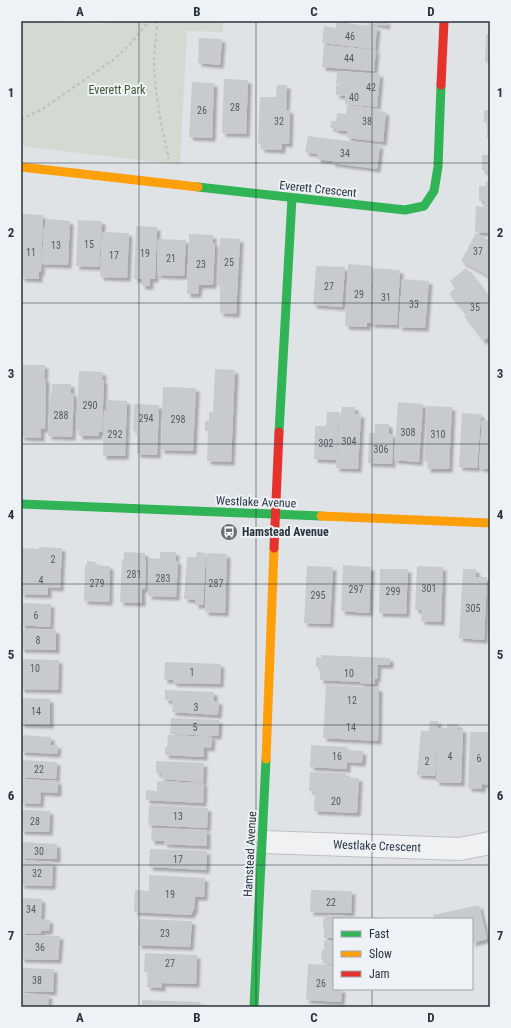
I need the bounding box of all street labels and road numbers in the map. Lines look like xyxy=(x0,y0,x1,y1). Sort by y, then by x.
street label: Everett Crescent xyxy=(279,178,358,200)
street label: Westlake Avenue xyxy=(216,494,297,510)
street label: Hamstead Avenue xyxy=(241,810,259,897)
street label: Westlake Crescent xyxy=(333,837,422,855)

